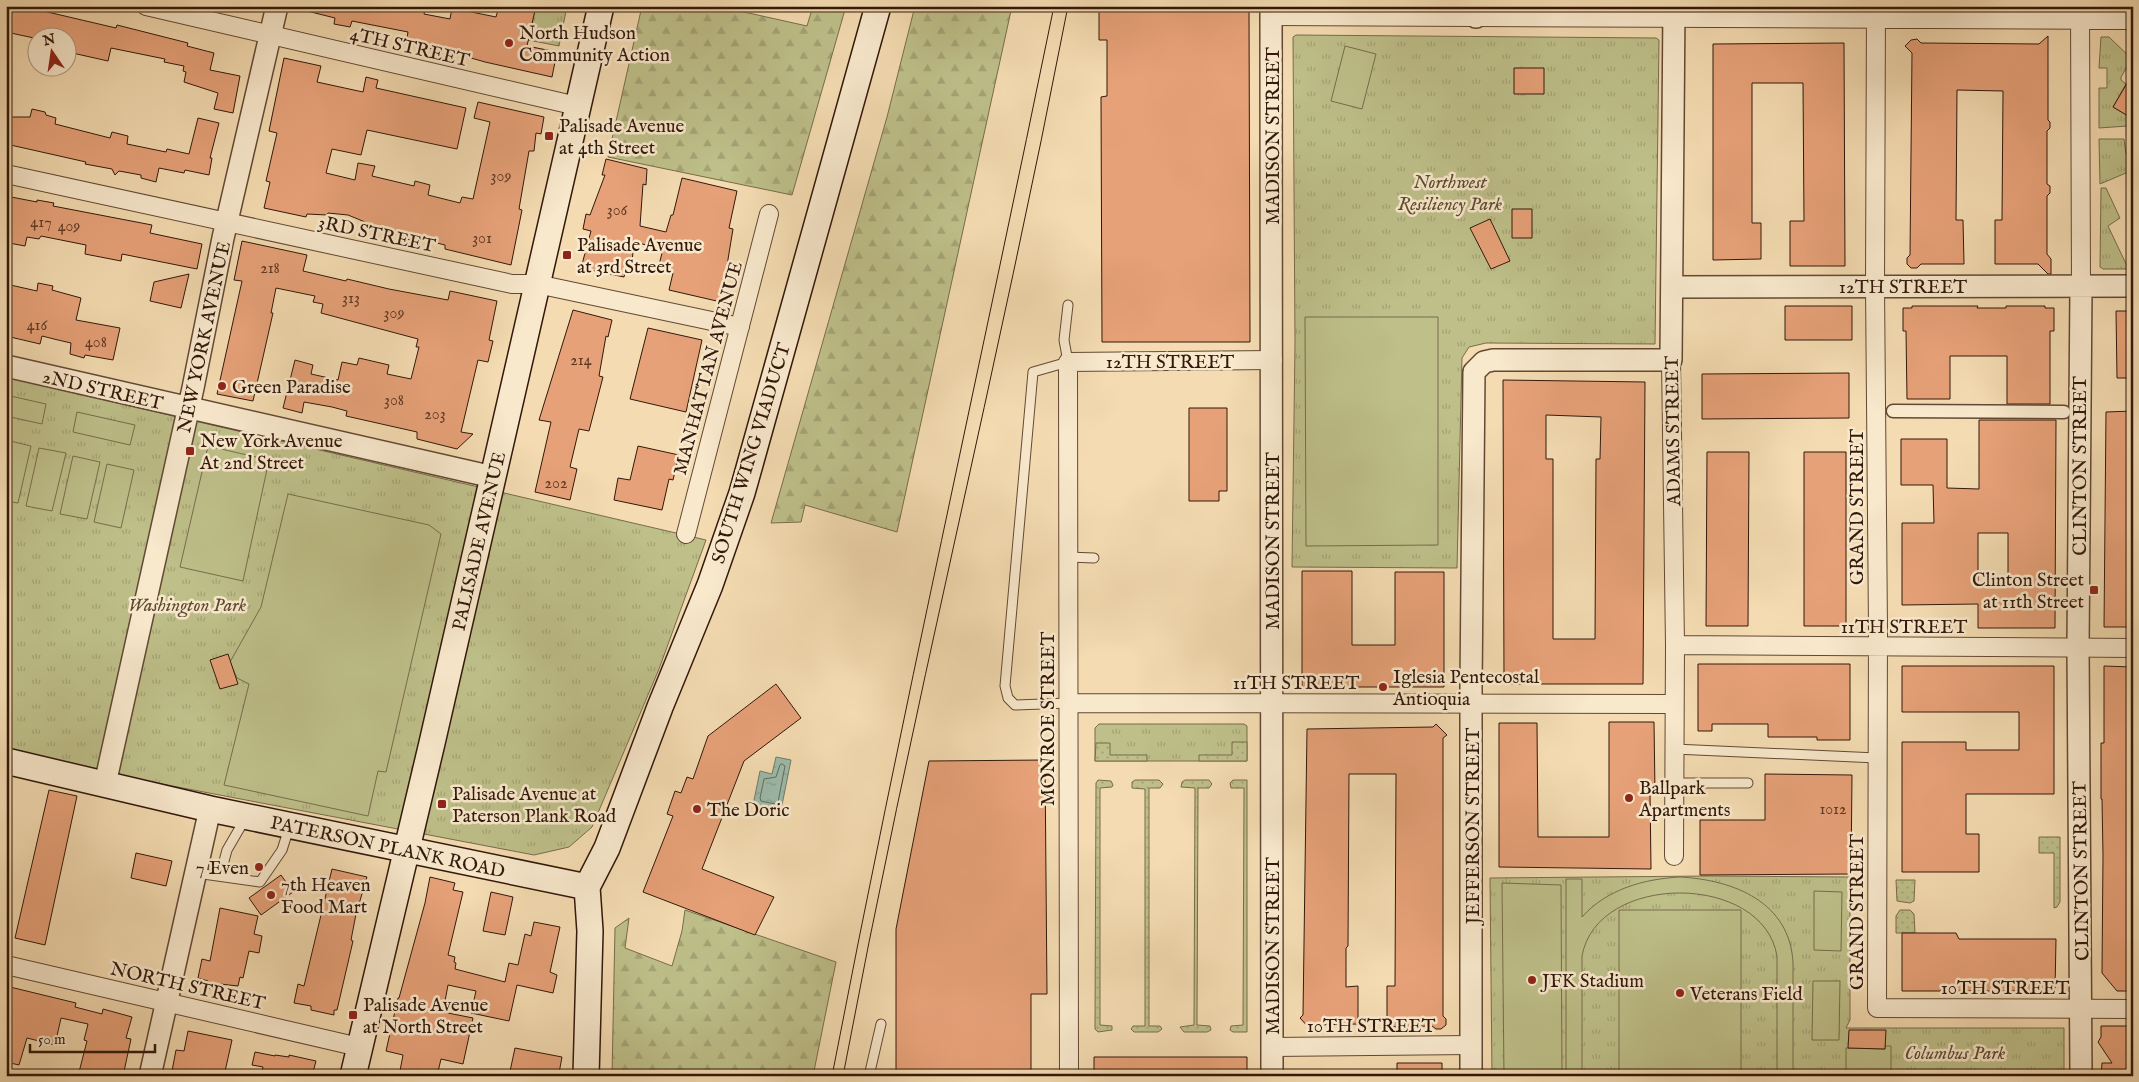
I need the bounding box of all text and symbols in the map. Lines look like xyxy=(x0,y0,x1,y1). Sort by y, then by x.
place label: North Hudson Community Action xyxy=(519,22,670,68)
street label: 4TH STREET xyxy=(348,23,472,73)
north arrow xyxy=(28,28,78,78)
text: N xyxy=(40,30,57,51)
marker: North Hudson Community Action xyxy=(503,37,515,49)
street label: MADISON STREET xyxy=(1262,47,1286,225)
place label: Palisade Avenue at 4th Street xyxy=(559,115,685,161)
marker: Palisade Avenue at 4th Street xyxy=(543,130,555,142)
house number: 309 xyxy=(491,167,511,187)
park label: Northwest Resiliency Park xyxy=(1398,171,1503,217)
house number: 306 xyxy=(607,201,628,221)
street label: 3RD STREET xyxy=(316,211,437,259)
house number: 417 xyxy=(30,213,52,233)
house number: 409 xyxy=(58,217,80,237)
house number: 301 xyxy=(472,229,492,249)
place label: Palisade Avenue at 3rd Street xyxy=(577,234,703,280)
street label: NEW YORK AVENUE xyxy=(173,239,237,436)
marker: Palisade Avenue at 3rd Street xyxy=(561,249,573,261)
house number: 218 xyxy=(260,259,280,279)
street label: MANHATTAN AVENUE xyxy=(669,259,749,478)
street label: 12TH STREET xyxy=(1839,276,1967,300)
house number: 313 xyxy=(342,289,360,309)
house number: 309 xyxy=(384,304,404,324)
house number: 416 xyxy=(27,316,48,336)
house number: 408 xyxy=(85,333,107,353)
street label: SOUTH WING VIADUCT xyxy=(707,340,797,567)
house number: 214 xyxy=(570,351,592,371)
street label: 12TH STREET xyxy=(1106,351,1234,375)
street label: ADAMS STREET xyxy=(1661,355,1687,507)
street label: 2ND STREET xyxy=(40,365,165,416)
place label: Green Paradise xyxy=(232,376,351,400)
street label: CLINTON STREET xyxy=(2069,376,2093,556)
marker: Green Paradise xyxy=(216,380,228,392)
house number: 308 xyxy=(384,391,404,411)
house number: 203 xyxy=(424,405,446,425)
street label: GRAND STREET xyxy=(1846,429,1870,585)
place label: New York Avenue At 2nd Street xyxy=(199,430,343,476)
marker: New York Avenue At 2nd Street xyxy=(184,445,196,457)
street label: PALISADE AVENUE xyxy=(448,449,512,633)
street label: MADISON STREET xyxy=(1262,452,1286,630)
house number: 202 xyxy=(545,474,567,494)
place label: Clinton Street at 11th Street xyxy=(1972,569,2084,615)
marker: Clinton Street at 11th Street xyxy=(2088,584,2100,596)
park label: Washington Park xyxy=(128,594,246,618)
street label: 11TH STREET xyxy=(1841,616,1967,640)
street label: MONROE STREET xyxy=(1037,632,1061,806)
place label: Iglesia Pentecostal Antioquia xyxy=(1392,666,1540,712)
street label: 11TH STREET xyxy=(1233,672,1359,696)
marker: Iglesia Pentecostal Antioquia xyxy=(1377,681,1389,693)
street label: JEFFERSON STREET xyxy=(1462,728,1486,926)
place label: Ballpark Apartments xyxy=(1638,777,1730,823)
street label: CLINTON STREET xyxy=(2068,781,2096,961)
place label: Palisade Avenue at Paterson Plank Road xyxy=(452,783,617,829)
marker: Ballpark Apartments xyxy=(1623,792,1635,804)
marker: Palisade Avenue at Paterson Plank Road xyxy=(436,798,448,810)
place label: The Doric xyxy=(707,799,789,823)
house number: 1012 xyxy=(1819,800,1847,820)
marker: The Doric xyxy=(691,803,703,815)
street label: PATERSON PLANK ROAD xyxy=(268,811,507,885)
street label: GRAND STREET xyxy=(1846,834,1870,990)
place label: 7 Even xyxy=(196,857,249,881)
street label: MADISON STREET xyxy=(1262,857,1286,1035)
marker: 7 Even xyxy=(253,861,265,873)
place label: 7th Heaven Food Mart xyxy=(281,874,371,920)
marker: 7th Heaven Food Mart xyxy=(265,889,277,901)
street label: NORTH STREET xyxy=(108,957,267,1016)
place label: JFK Stadium xyxy=(1540,970,1644,994)
marker: JFK Stadium xyxy=(1526,974,1538,986)
street label: 10TH STREET xyxy=(1941,977,2070,1001)
place label: Veterans Field xyxy=(1689,983,1803,1007)
marker: Veterans Field xyxy=(1674,987,1686,999)
place label: Palisade Avenue at North Street xyxy=(363,994,489,1040)
marker: Palisade Avenue at North Street xyxy=(347,1009,359,1021)
street label: 10TH STREET xyxy=(1307,1015,1436,1039)
scale bar xyxy=(30,1022,155,1054)
text: 50 m xyxy=(38,1030,66,1049)
park label: Columbus Park xyxy=(1905,1042,2006,1066)

